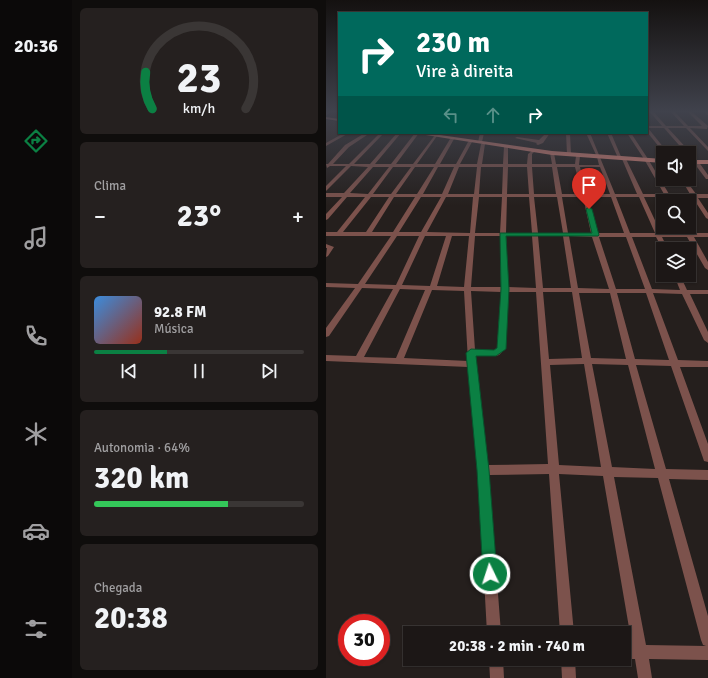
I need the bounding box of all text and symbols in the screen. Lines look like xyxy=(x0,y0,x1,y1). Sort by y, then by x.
text: 230 m xyxy=(416,26,490,60)
icon: right xyxy=(350,28,402,80)
text: 20:36 xyxy=(14,35,58,57)
text: 23 xyxy=(177,53,221,104)
text: Vire à direita xyxy=(416,60,513,82)
text: km/h xyxy=(183,100,215,117)
icon: left xyxy=(440,104,462,126)
icon: ahead xyxy=(482,104,504,126)
icon: right xyxy=(524,104,546,126)
icon: directions xyxy=(22,127,50,155)
map controls xyxy=(656,146,696,282)
button: sound xyxy=(656,146,696,186)
pin xyxy=(572,168,606,209)
icon: arrive xyxy=(578,174,600,196)
text: Clima xyxy=(94,178,126,194)
button: search xyxy=(656,194,696,234)
text: 23° xyxy=(177,198,221,235)
text: − xyxy=(94,203,106,230)
text: + xyxy=(292,203,304,230)
icon: music xyxy=(22,224,50,252)
button: layers xyxy=(656,242,696,282)
text: 92.8 FM xyxy=(154,303,206,321)
text: Música xyxy=(154,321,194,337)
icon: phone xyxy=(22,322,50,350)
icon: previous xyxy=(118,360,140,382)
icon: pause xyxy=(188,360,210,382)
icon: next xyxy=(258,360,280,382)
icon: climate xyxy=(22,420,50,448)
text: Autonomia · 64% xyxy=(94,440,190,456)
text: 320 km xyxy=(94,460,189,497)
icon: car xyxy=(22,517,50,545)
position arrow xyxy=(469,553,511,595)
text: Chegada xyxy=(94,580,142,596)
text: 20:38 xyxy=(94,600,168,637)
speed limit sign: 30 xyxy=(338,614,390,666)
icon: filters xyxy=(22,615,50,643)
text: 20:38 · 2 min · 740 m xyxy=(449,637,585,655)

